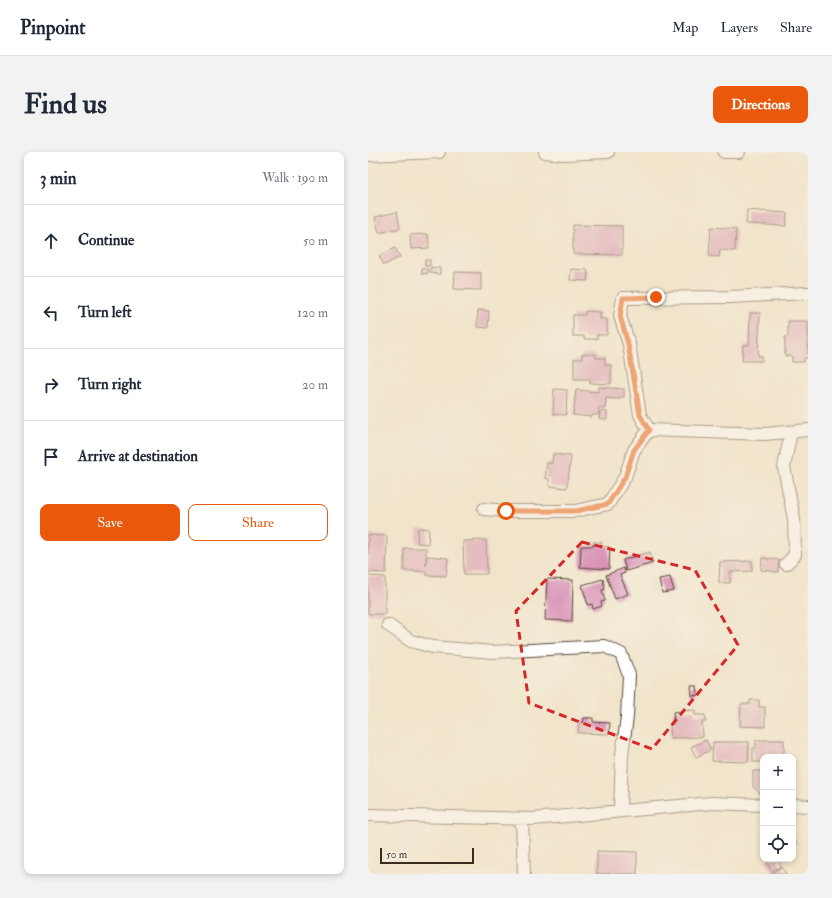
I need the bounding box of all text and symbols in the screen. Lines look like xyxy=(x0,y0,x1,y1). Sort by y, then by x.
text: Pinpoint xyxy=(20,16,85,40)
text: Map xyxy=(672,19,698,36)
text: Layers xyxy=(720,19,758,36)
text: Share xyxy=(780,19,812,36)
button: Directions xyxy=(713,86,808,123)
text: Find us xyxy=(24,87,107,122)
text: 3 min xyxy=(40,168,77,189)
text: Walk · 190 m xyxy=(262,170,328,186)
icon: ahead xyxy=(40,230,62,252)
text: Continue xyxy=(78,231,134,250)
text: 50 m xyxy=(303,233,328,249)
route end xyxy=(647,288,665,306)
icon: left xyxy=(40,302,62,324)
text: Turn left xyxy=(78,303,132,322)
text: 120 m xyxy=(297,305,328,321)
icon: right xyxy=(40,374,62,396)
text: Turn right xyxy=(78,375,141,394)
text: 20 m xyxy=(302,377,328,393)
icon: arrive xyxy=(40,446,62,468)
text: Arrive at destination xyxy=(78,447,198,466)
route start xyxy=(497,502,515,520)
button: Save xyxy=(40,504,180,541)
button: Share xyxy=(188,504,328,541)
map controls xyxy=(760,754,796,862)
button: + xyxy=(760,754,796,790)
button: − xyxy=(760,790,796,826)
button: locate xyxy=(760,826,796,862)
scale bar xyxy=(380,846,474,865)
text: 50 m xyxy=(386,848,407,861)

